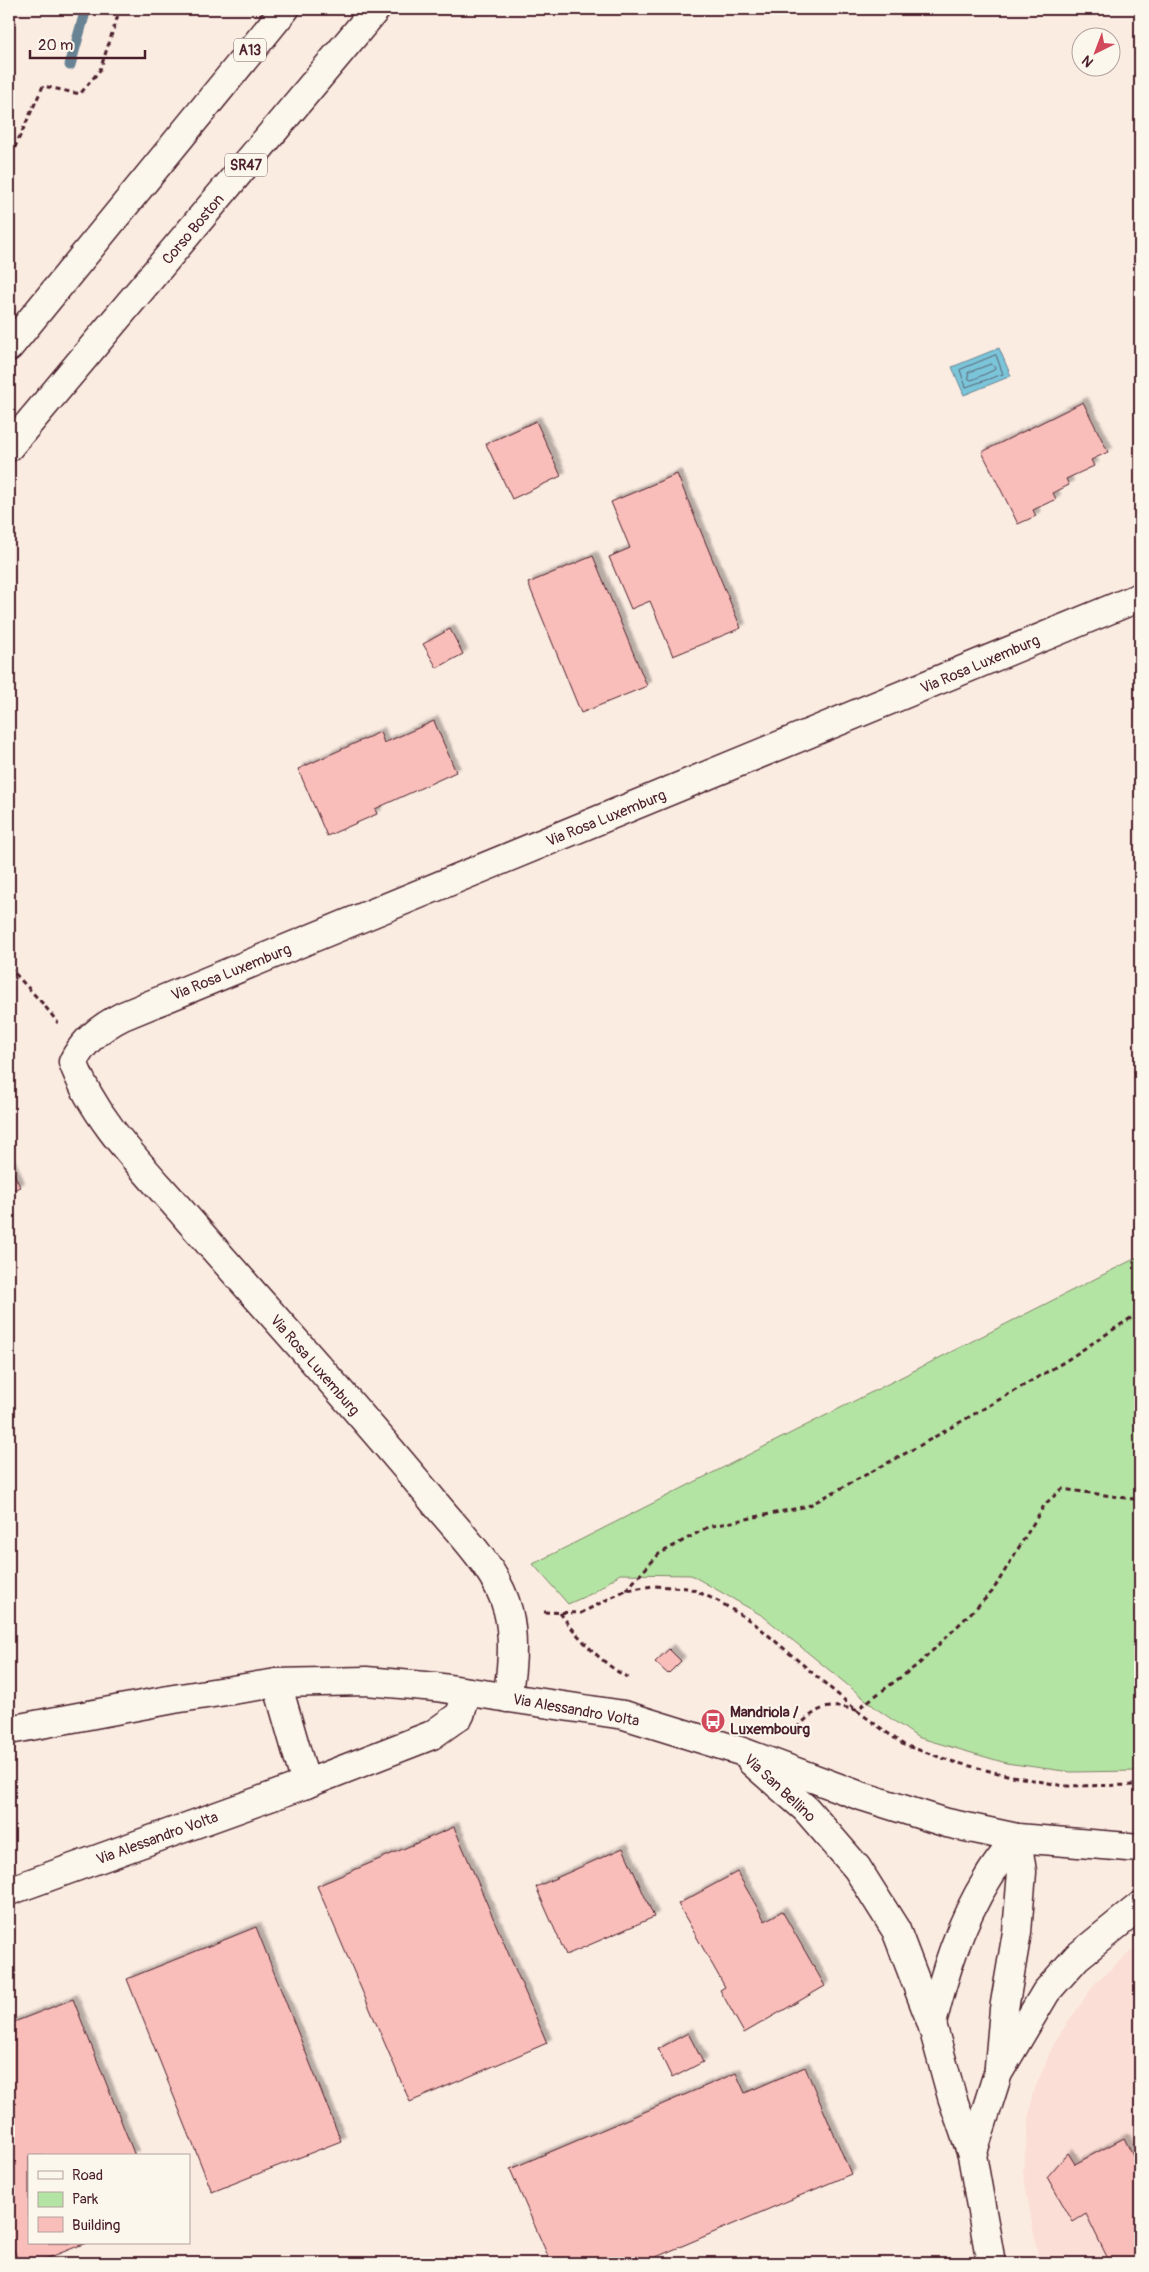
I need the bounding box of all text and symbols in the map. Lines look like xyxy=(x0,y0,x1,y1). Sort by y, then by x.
scale bar xyxy=(30,28,145,60)
north arrow xyxy=(1072,28,1122,78)
text: 20 m xyxy=(38,36,73,55)
road number: A13 xyxy=(234,38,266,62)
text: N xyxy=(1078,52,1097,71)
road number: SR47 xyxy=(225,154,267,176)
street label: Corso Boston xyxy=(158,190,228,269)
street label: Via Rosa Luxemburg xyxy=(918,631,1043,698)
street label: Via Rosa Luxemburg xyxy=(544,786,669,851)
street label: Via Rosa Luxemburg xyxy=(169,940,294,1005)
street label: Via Rosa Luxemburg xyxy=(266,1311,364,1420)
street label: Via Alessandro Volta xyxy=(511,1690,641,1731)
place label: Mandriola / Luxembourg xyxy=(730,1703,810,1739)
bus stop icon: Mandriola / Luxembourg xyxy=(700,1708,726,1734)
street label: Via San Bellino xyxy=(740,1750,820,1826)
street label: Via Alessandro Volta xyxy=(94,1808,221,1869)
legend xyxy=(28,2154,190,2244)
text: Road xyxy=(72,2166,103,2185)
text: Park xyxy=(72,2190,99,2209)
text: Building xyxy=(72,2216,120,2235)

